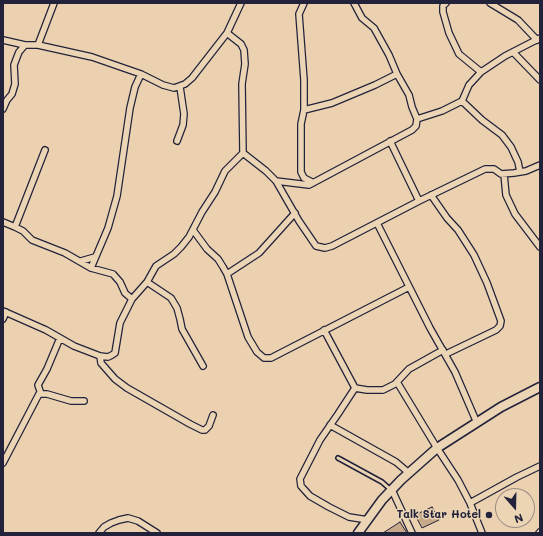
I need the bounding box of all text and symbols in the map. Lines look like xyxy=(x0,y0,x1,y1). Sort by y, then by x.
north arrow xyxy=(495,488,535,528)
place label: Talk Star Hotel xyxy=(397,508,481,522)
marker: Talk Star Hotel xyxy=(484,510,494,520)
text: N xyxy=(512,510,525,527)

